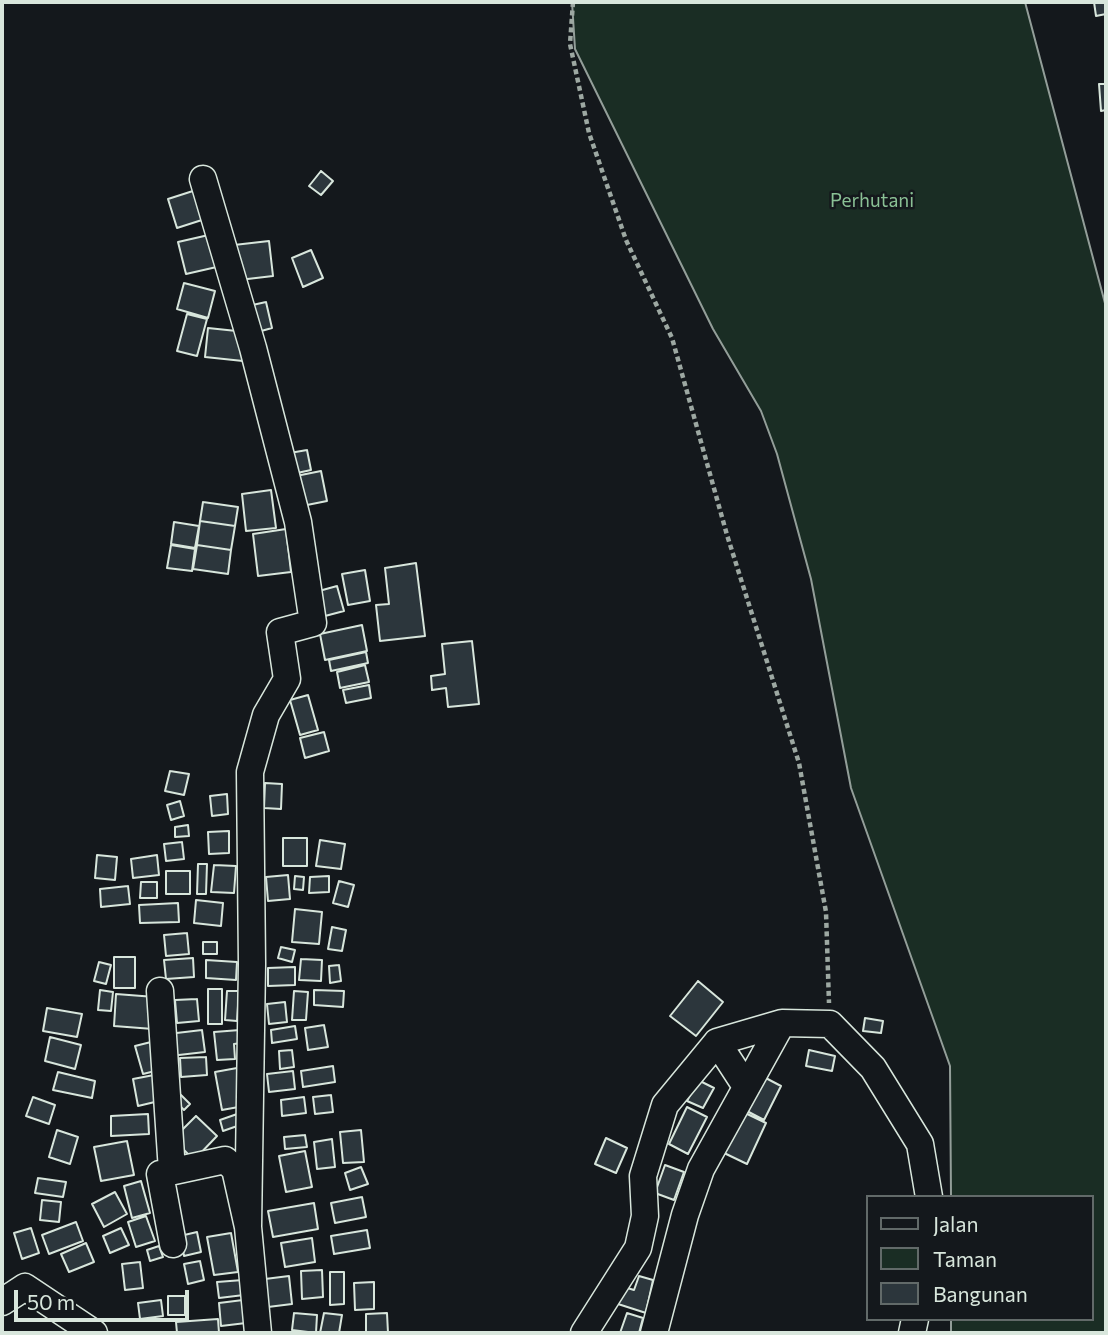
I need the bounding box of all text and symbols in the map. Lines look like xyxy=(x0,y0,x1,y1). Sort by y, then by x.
park label: Perhutani xyxy=(830,190,914,212)
legend xyxy=(866,1195,1094,1321)
text: Jalan xyxy=(933,1211,978,1236)
text: Taman xyxy=(933,1246,997,1271)
scale bar xyxy=(18,1276,192,1320)
text: Bangunan xyxy=(933,1281,1028,1306)
text: 50 m xyxy=(27,1289,75,1314)

